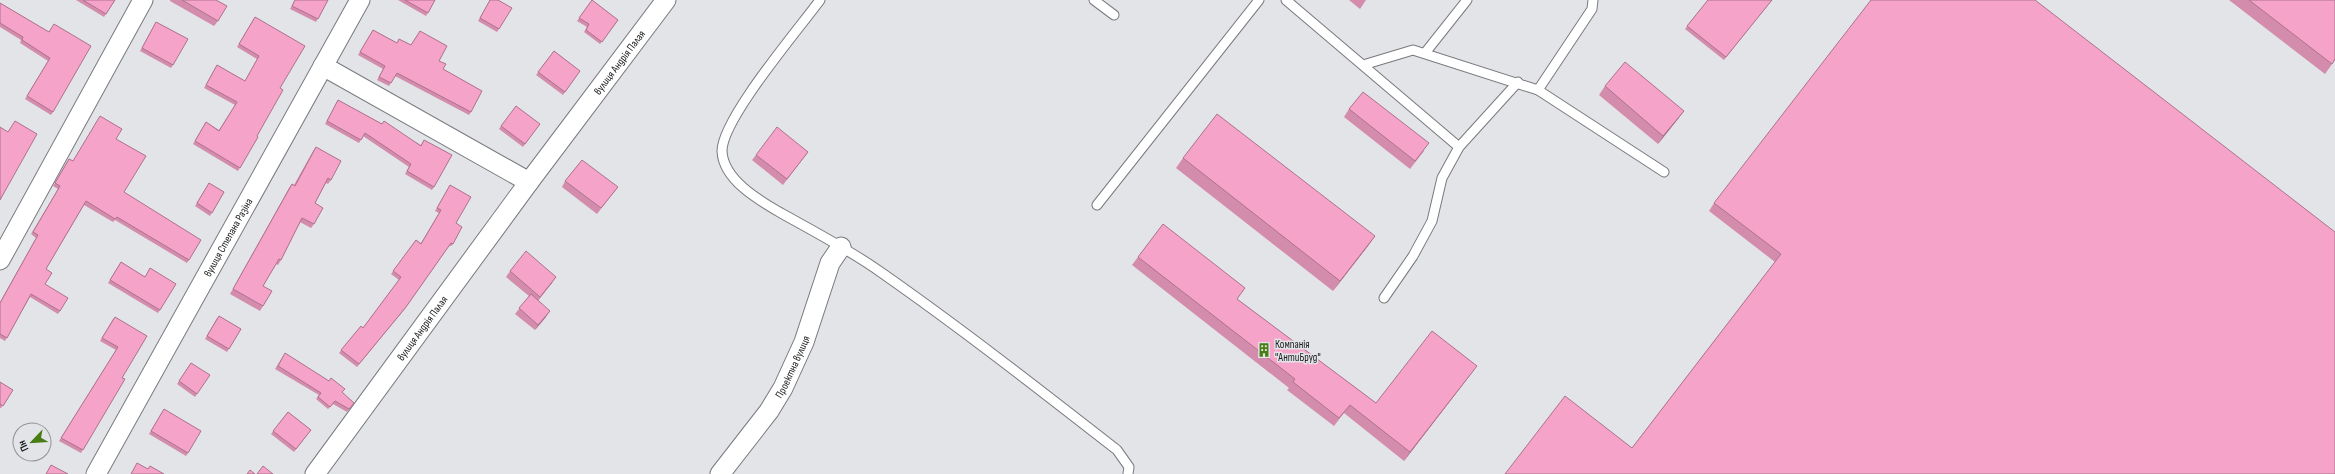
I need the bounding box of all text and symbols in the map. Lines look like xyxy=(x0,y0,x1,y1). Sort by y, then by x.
street label: вулиця Андрія Палая xyxy=(591,27,648,97)
street label: вулиця Степана Разіна xyxy=(201,196,255,279)
street label: вулиця Андрія Палая xyxy=(394,293,450,363)
street label: Проектна вулиця xyxy=(772,334,812,400)
place label: Компанія "АнтиБруд" xyxy=(1275,338,1321,364)
building icon: Компанія "АнтиБруд" xyxy=(1256,342,1272,358)
north arrow xyxy=(12,422,52,462)
text: Пн xyxy=(15,438,32,454)

